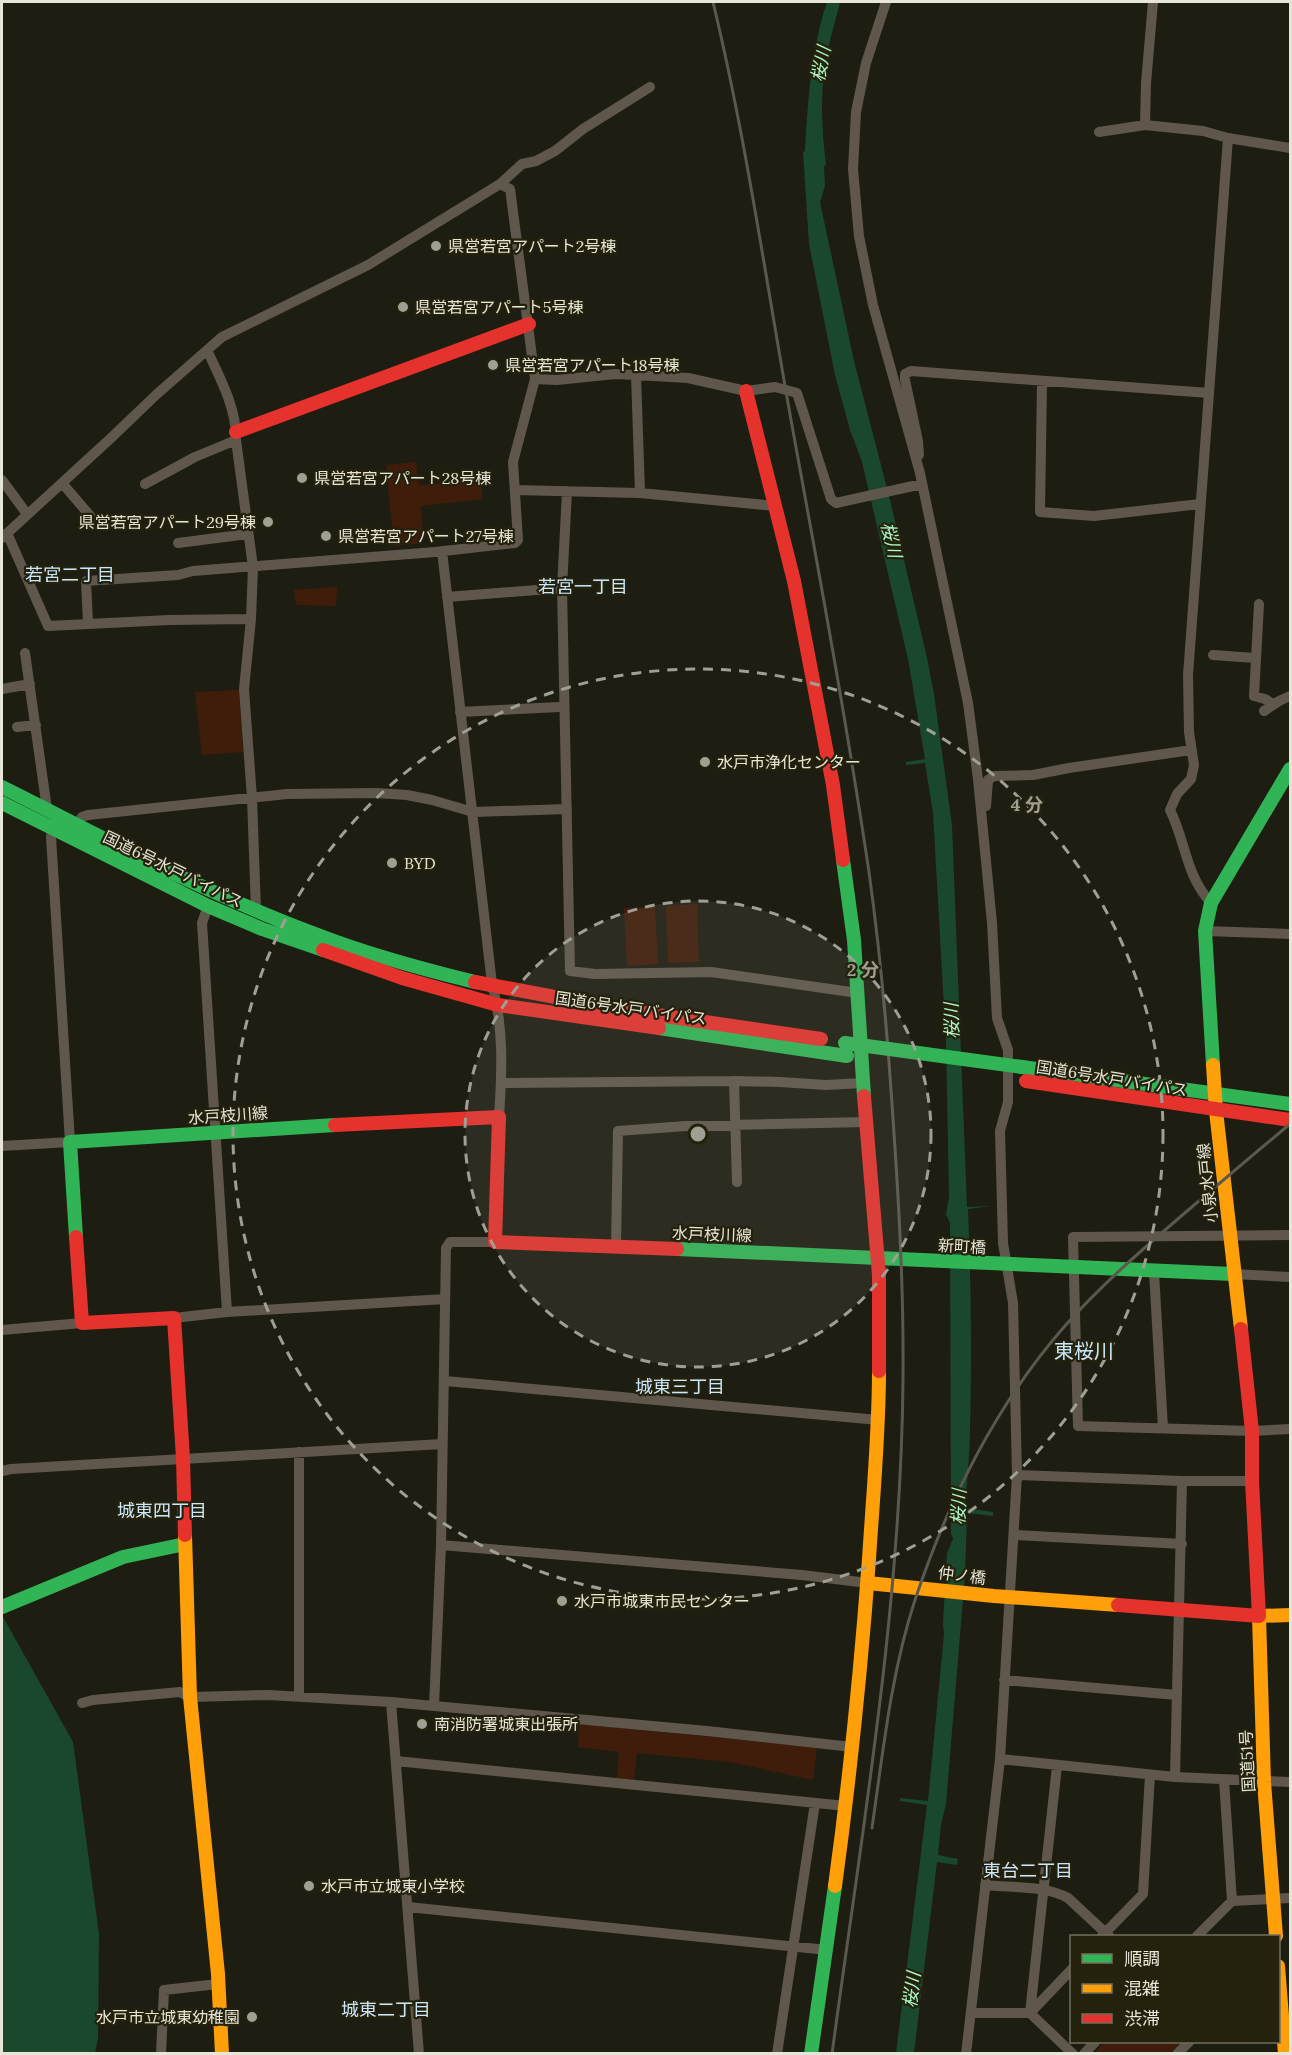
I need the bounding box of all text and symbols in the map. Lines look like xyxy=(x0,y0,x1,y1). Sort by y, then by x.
water label: 桜川 xyxy=(806,42,836,84)
place label: 県営若宮アパート2号棟 xyxy=(448,236,616,256)
marker: 県営若宮アパート2号棟 xyxy=(429,239,443,253)
place label: 県営若宮アパート5号棟 xyxy=(415,297,583,317)
marker: 県営若宮アパート5号棟 xyxy=(396,300,410,314)
place label: 県営若宮アパート18号棟 xyxy=(505,355,680,375)
marker: 県営若宮アパート18号棟 xyxy=(486,358,500,372)
place label: 県営若宮アパート28号棟 xyxy=(314,468,491,488)
marker: 県営若宮アパート28号棟 xyxy=(295,471,309,485)
place label: 県営若宮アパート29号棟 xyxy=(78,512,256,532)
marker: 県営若宮アパート29号棟 xyxy=(261,515,275,529)
water label: 桜川 xyxy=(876,520,907,562)
place label: 県営若宮アパート27号棟 xyxy=(338,526,514,546)
marker: 県営若宮アパート27号棟 xyxy=(319,529,333,543)
district label: 若宮二丁目 xyxy=(25,563,115,586)
district label: 若宮一丁目 xyxy=(538,575,628,598)
place label: 水戸市浄化センター xyxy=(717,752,861,772)
marker: 水戸市浄化センター xyxy=(698,755,712,769)
text: 4 分 xyxy=(1011,793,1043,816)
street label: 国道6号水戸バイパス xyxy=(100,826,246,912)
place label: BYD xyxy=(404,853,436,873)
marker: BYD xyxy=(385,856,399,870)
text: 2 分 xyxy=(847,958,879,981)
street label: 国道6号水戸バイパス xyxy=(554,987,708,1029)
water label: 桜川 xyxy=(939,1001,964,1039)
street label: 国道6号水戸バイパス xyxy=(1035,1056,1189,1100)
street label: 水戸枝川線 xyxy=(187,1102,269,1128)
centre of rings xyxy=(688,1124,708,1144)
street label: 小泉水戸線 xyxy=(1193,1142,1221,1224)
street label: 水戸枝川線 xyxy=(672,1223,752,1245)
street label: 新町橋 xyxy=(938,1235,986,1257)
district label: 東桜川 xyxy=(1054,1338,1114,1363)
district label: 城東三丁目 xyxy=(635,1375,725,1398)
water label: 桜川 xyxy=(946,1487,971,1525)
district label: 城東四丁目 xyxy=(117,1499,207,1522)
street label: 仲ノ橋 xyxy=(937,1562,987,1588)
place label: 水戸市城東市民センター xyxy=(574,1591,750,1611)
marker: 水戸市城東市民センター xyxy=(555,1594,569,1608)
place label: 南消防署城東出張所 xyxy=(434,1714,578,1734)
marker: 南消防署城東出張所 xyxy=(415,1717,429,1731)
street label: 国道51号 xyxy=(1235,1729,1259,1793)
district label: 東台二丁目 xyxy=(983,1859,1073,1882)
place label: 水戸市立城東小学校 xyxy=(321,1876,465,1896)
marker: 水戸市立城東小学校 xyxy=(302,1879,316,1893)
legend xyxy=(1070,1935,1280,2043)
text: 順調 xyxy=(1124,1947,1160,1970)
water label: 桜川 xyxy=(898,1969,925,2009)
text: 混雑 xyxy=(1124,1977,1160,2000)
district label: 城東二丁目 xyxy=(341,1998,431,2021)
place label: 水戸市立城東幼稚園 xyxy=(96,2007,240,2027)
text: 渋滞 xyxy=(1124,2007,1160,2030)
marker: 水戸市立城東幼稚園 xyxy=(245,2010,259,2024)

